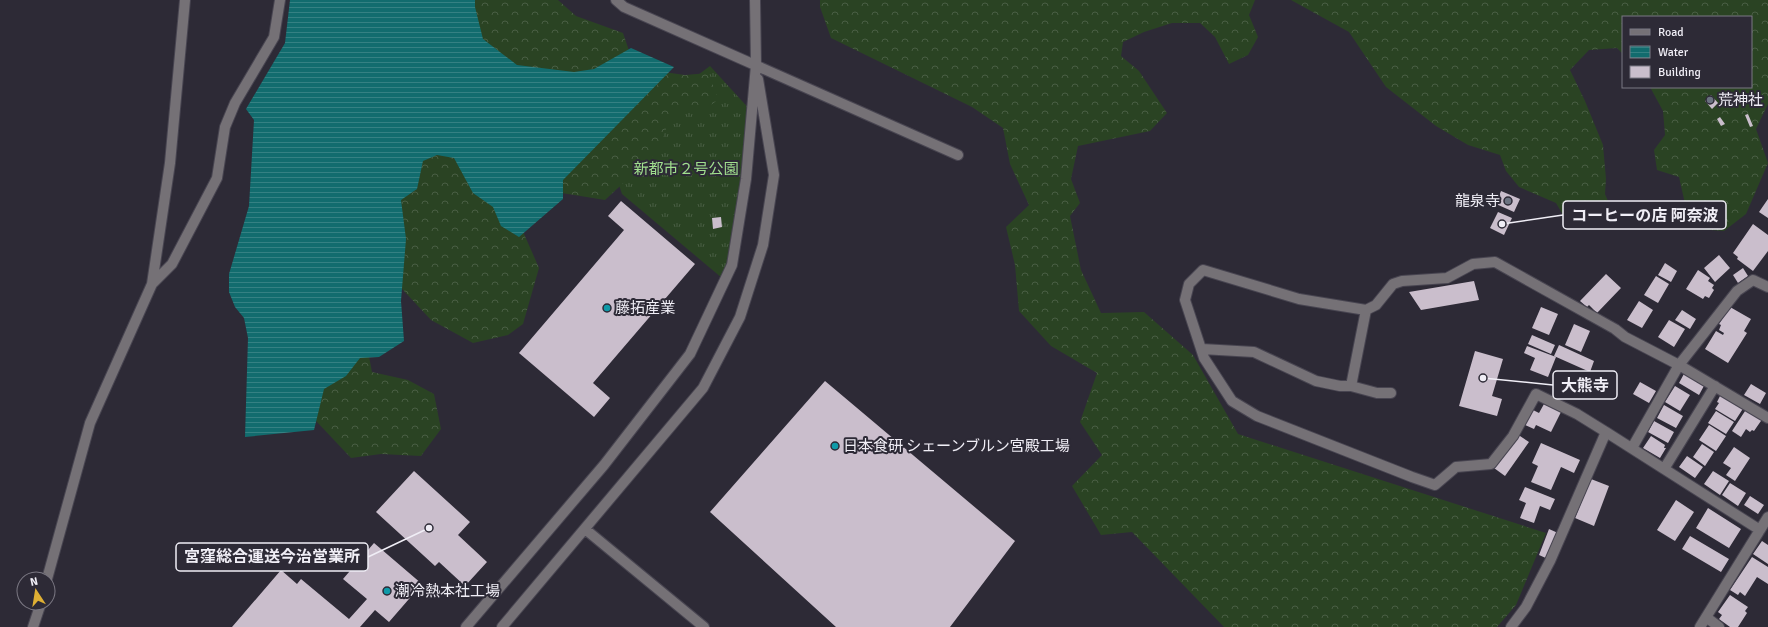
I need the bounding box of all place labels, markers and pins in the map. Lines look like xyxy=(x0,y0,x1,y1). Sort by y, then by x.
place label: 荒神社 xyxy=(1718,91,1763,109)
marker: 荒神社 xyxy=(1705,95,1715,105)
place label: 龍泉寺 xyxy=(1455,192,1500,210)
marker: 龍泉寺 xyxy=(1503,196,1513,206)
callout: コーヒーの店 阿奈波 xyxy=(1563,201,1726,229)
place label: 藤拓産業 xyxy=(615,299,675,317)
marker: 藤拓産業 xyxy=(602,303,612,313)
callout: 大熊寺 xyxy=(1553,371,1617,399)
place label: 日本食研 シェーンブルン宮殿工場 xyxy=(843,437,1070,455)
marker: 日本食研 シェーンブルン宮殿工場 xyxy=(830,441,840,451)
callout: 宮窪総合運送今治営業所 xyxy=(176,543,368,571)
place label: 潮冷熱本社工場 xyxy=(395,582,500,600)
marker: 潮冷熱本社工場 xyxy=(382,586,392,596)

